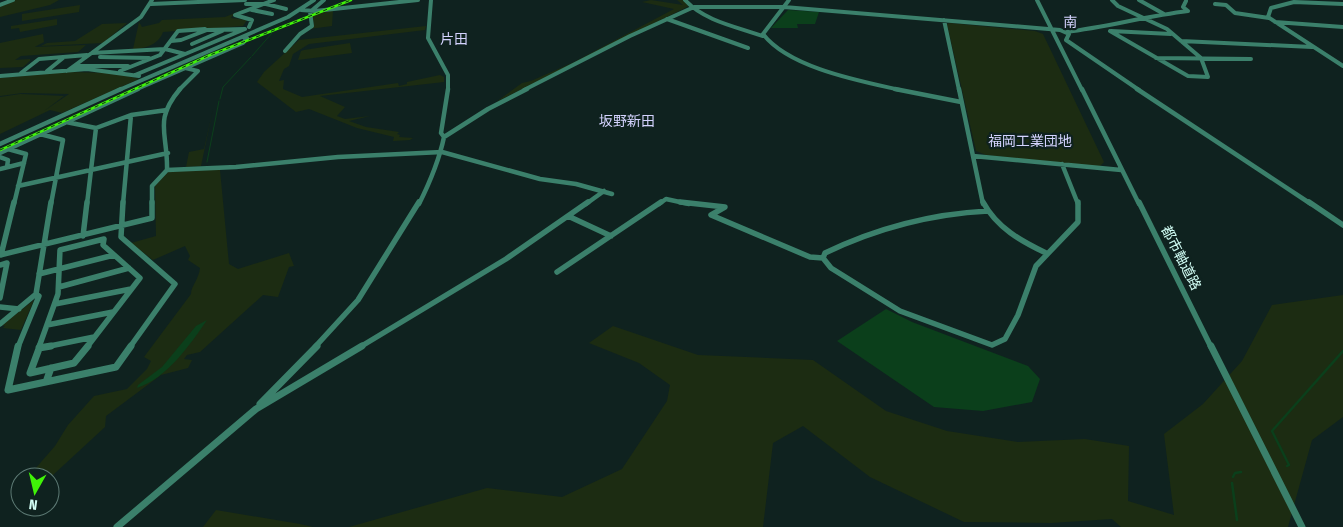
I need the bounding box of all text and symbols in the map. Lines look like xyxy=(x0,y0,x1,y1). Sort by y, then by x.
district label: 南 xyxy=(1063,14,1077,31)
district label: 片田 xyxy=(440,31,468,48)
district label: 坂野新田 xyxy=(599,113,655,130)
district label: 福岡工業団地 xyxy=(988,133,1072,150)
street label: 都市軸道路 xyxy=(1158,223,1204,293)
north arrow xyxy=(10,467,60,517)
text: N xyxy=(28,495,39,513)

